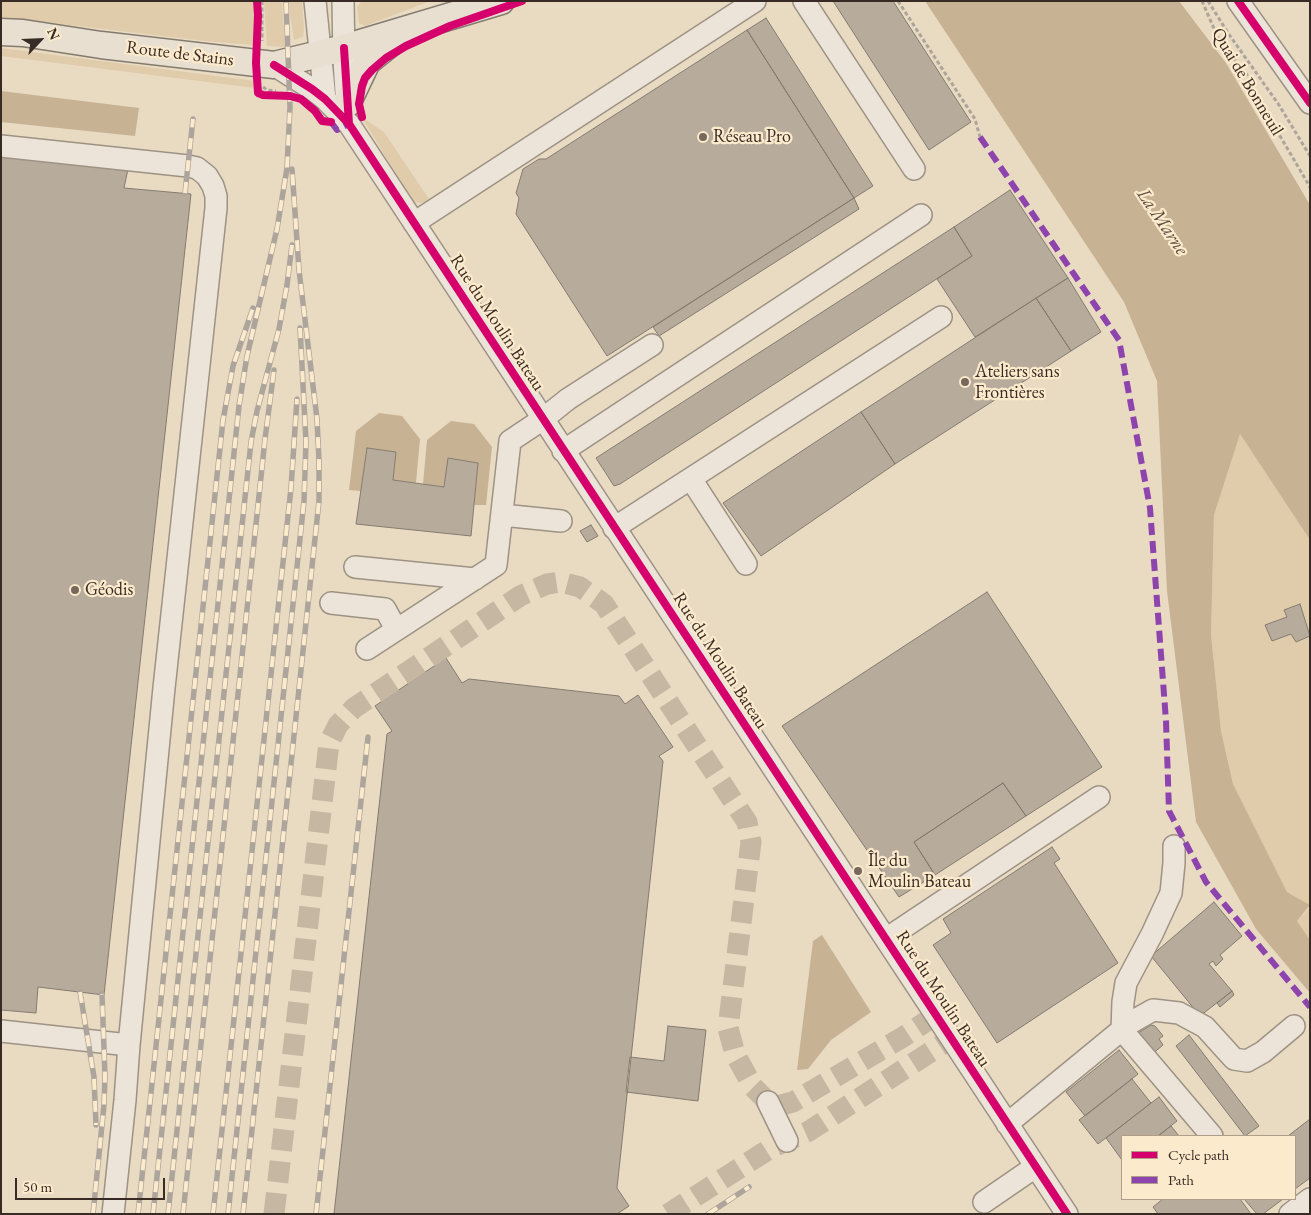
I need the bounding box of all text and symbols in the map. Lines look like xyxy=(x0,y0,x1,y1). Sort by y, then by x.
north arrow xyxy=(15,15,65,65)
street label: Quai de Bonneuil xyxy=(1206,24,1288,140)
text: N xyxy=(43,25,64,43)
street label: Route de Stains xyxy=(125,37,235,71)
place label: Réseau Pro xyxy=(713,126,791,148)
marker: Réseau Pro xyxy=(697,131,709,143)
water label: La Marne xyxy=(1131,184,1193,260)
street label: Rue du Moulin Bateau xyxy=(445,251,549,395)
place label: Ateliers sans Frontières xyxy=(975,361,1060,404)
marker: Ateliers sans Frontières xyxy=(959,376,971,388)
place label: Géodis xyxy=(85,579,133,601)
marker: Géodis xyxy=(69,584,81,596)
street label: Rue du Moulin Bateau xyxy=(668,589,772,733)
place label: Île du Moulin Bateau xyxy=(868,850,971,892)
marker: Île du Moulin Bateau xyxy=(852,865,864,877)
street label: Rue du Moulin Bateau xyxy=(891,927,995,1071)
legend xyxy=(1121,1135,1296,1200)
text: Cycle path xyxy=(1168,1145,1229,1164)
scale bar xyxy=(18,1168,168,1200)
text: Path xyxy=(1168,1170,1194,1189)
text: 50 m xyxy=(23,1177,52,1196)

